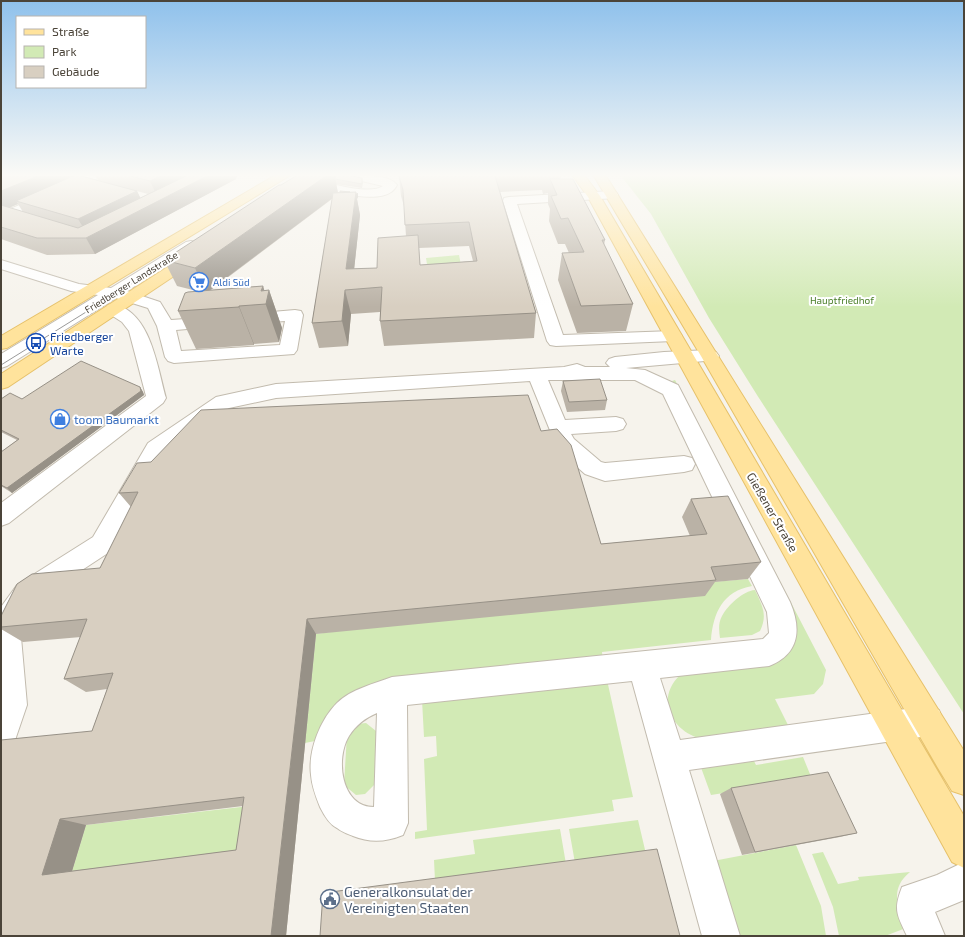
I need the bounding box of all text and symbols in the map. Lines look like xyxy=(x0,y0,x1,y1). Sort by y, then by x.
legend xyxy=(16,16,146,88)
text: Straße xyxy=(52,24,89,38)
text: Park xyxy=(52,44,77,58)
text: Gebäude xyxy=(52,64,100,78)
street label: Friedberger Landstraße xyxy=(82,248,180,316)
supermarket icon: Aldi Süd xyxy=(188,271,210,293)
place label: Aldi Süd xyxy=(213,276,250,288)
park label: Hauptfriedhof xyxy=(810,294,874,306)
place label: Friedberger Warte xyxy=(50,329,114,357)
bus stop icon: Friedberger Warte xyxy=(25,332,47,354)
shop icon: toom Baumarkt xyxy=(49,408,71,430)
place label: toom Baumarkt xyxy=(74,412,159,426)
street label: Gießener Straße xyxy=(745,470,801,554)
place label: Generalkonsulat der Vereinigten Staaten xyxy=(344,883,473,916)
public building icon: Generalkonsulat der Vereinigten Staaten xyxy=(319,888,341,910)

